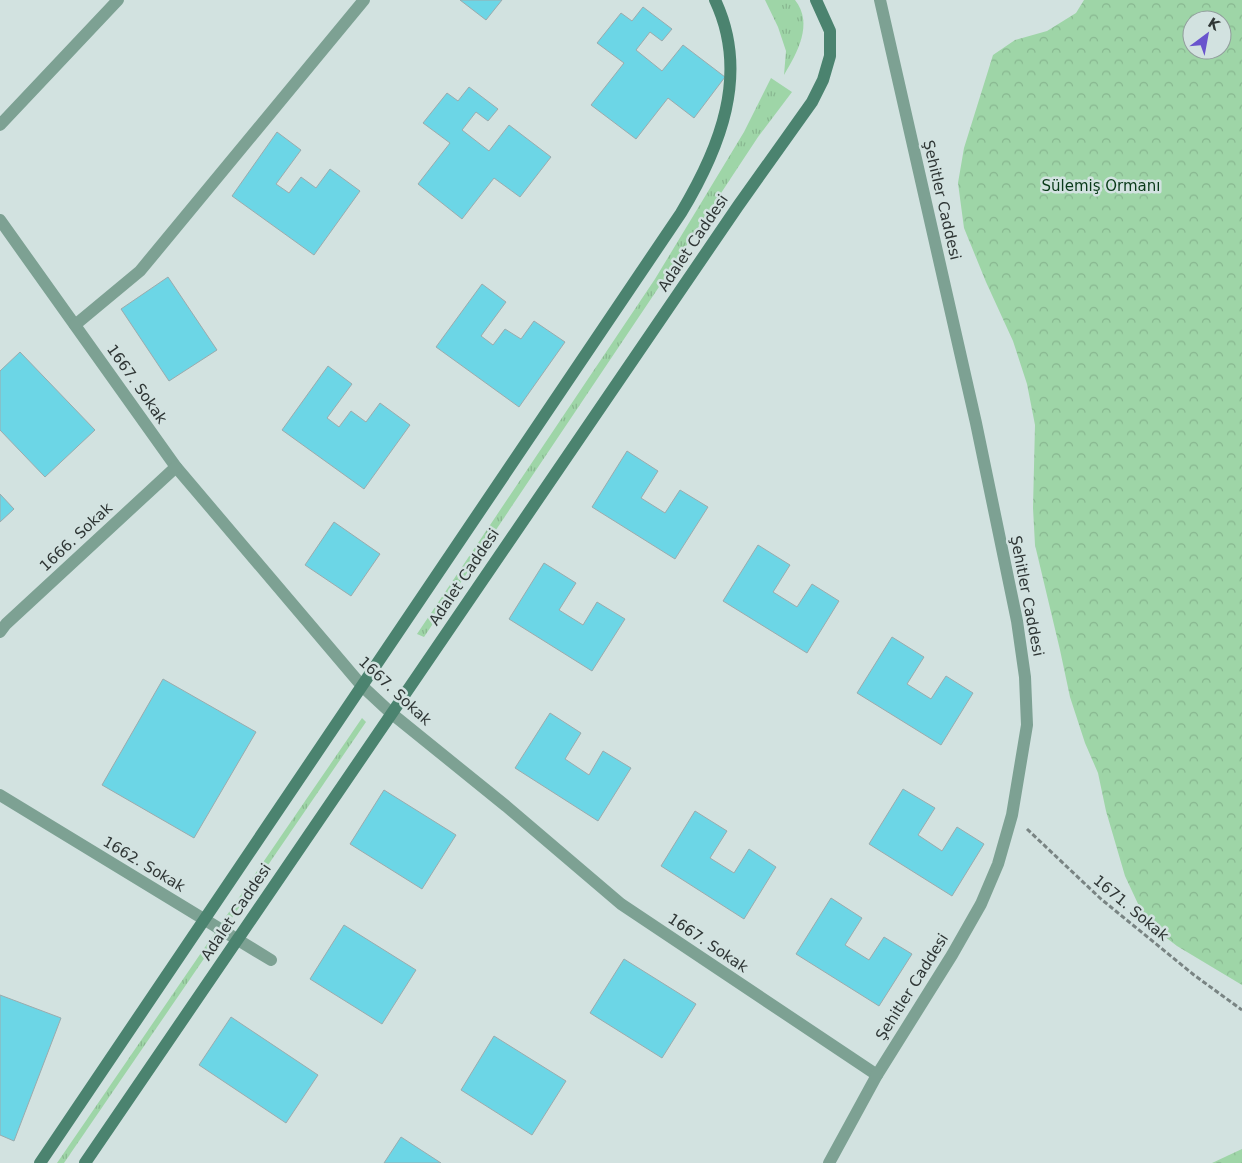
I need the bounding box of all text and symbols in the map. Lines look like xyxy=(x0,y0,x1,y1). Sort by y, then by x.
north arrow xyxy=(1182,10,1232,60)
text: K xyxy=(1205,14,1224,34)
street label: Şehitler Caddesi xyxy=(919,138,965,262)
park label: Sülemiş Ormanı xyxy=(1042,177,1160,195)
street label: Adalet Caddesi xyxy=(654,191,732,295)
street label: 1667. Sokak xyxy=(103,341,171,427)
street label: 1666. Sokak xyxy=(36,499,116,575)
street label: Adalet Caddesi xyxy=(425,525,503,629)
street label: Şehitler Caddesi xyxy=(1006,534,1048,658)
street label: 1667. Sokak xyxy=(355,653,435,729)
street label: 1662. Sokak xyxy=(100,832,189,896)
street label: Adalet Caddesi xyxy=(197,860,275,964)
street label: 1671. Sokak xyxy=(1090,871,1173,945)
street label: 1667. Sokak xyxy=(665,910,752,977)
street label: Şehitler Caddesi xyxy=(872,930,952,1044)

